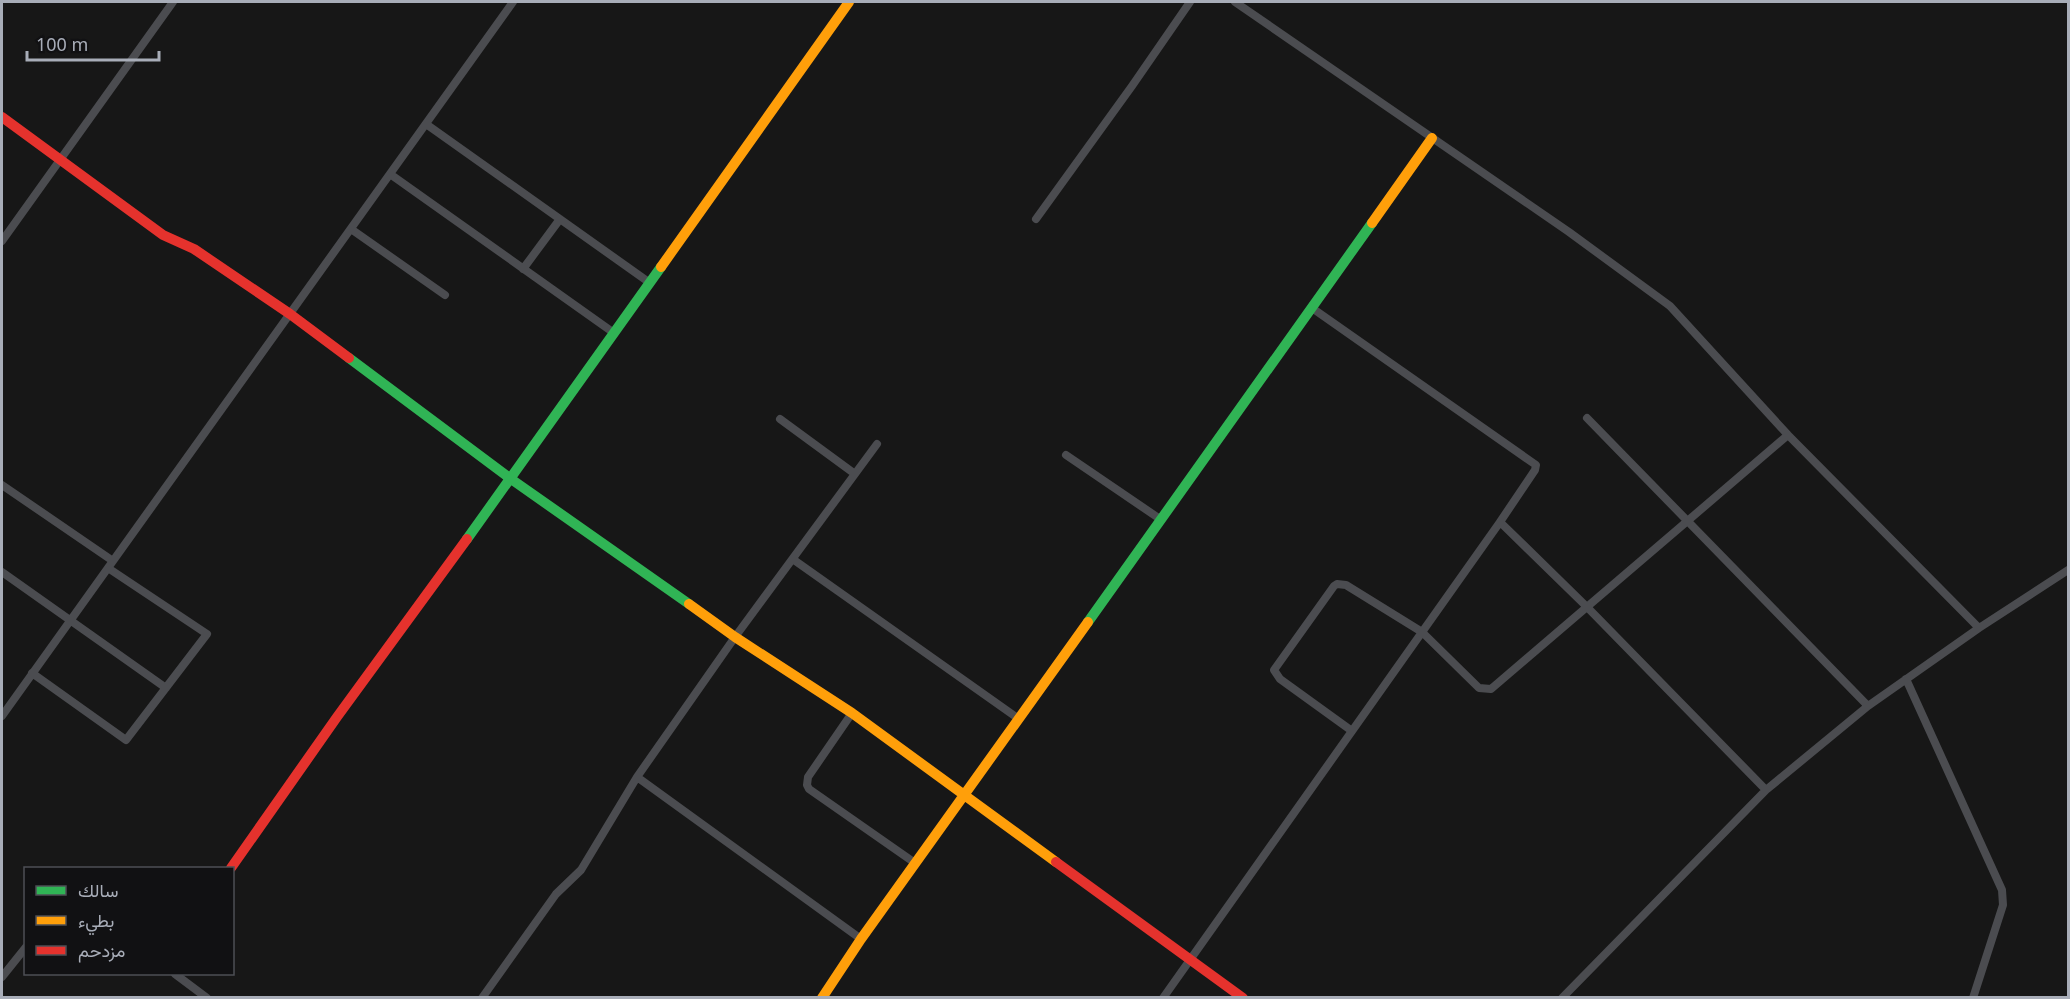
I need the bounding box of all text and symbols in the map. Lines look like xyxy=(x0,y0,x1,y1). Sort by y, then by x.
scale bar xyxy=(27,24,159,62)
text: 100 m xyxy=(36,32,88,56)
legend xyxy=(24,867,234,975)
text: سالك xyxy=(78,878,118,902)
text: بطيء xyxy=(78,908,114,936)
text: مزدحم xyxy=(78,938,125,963)

